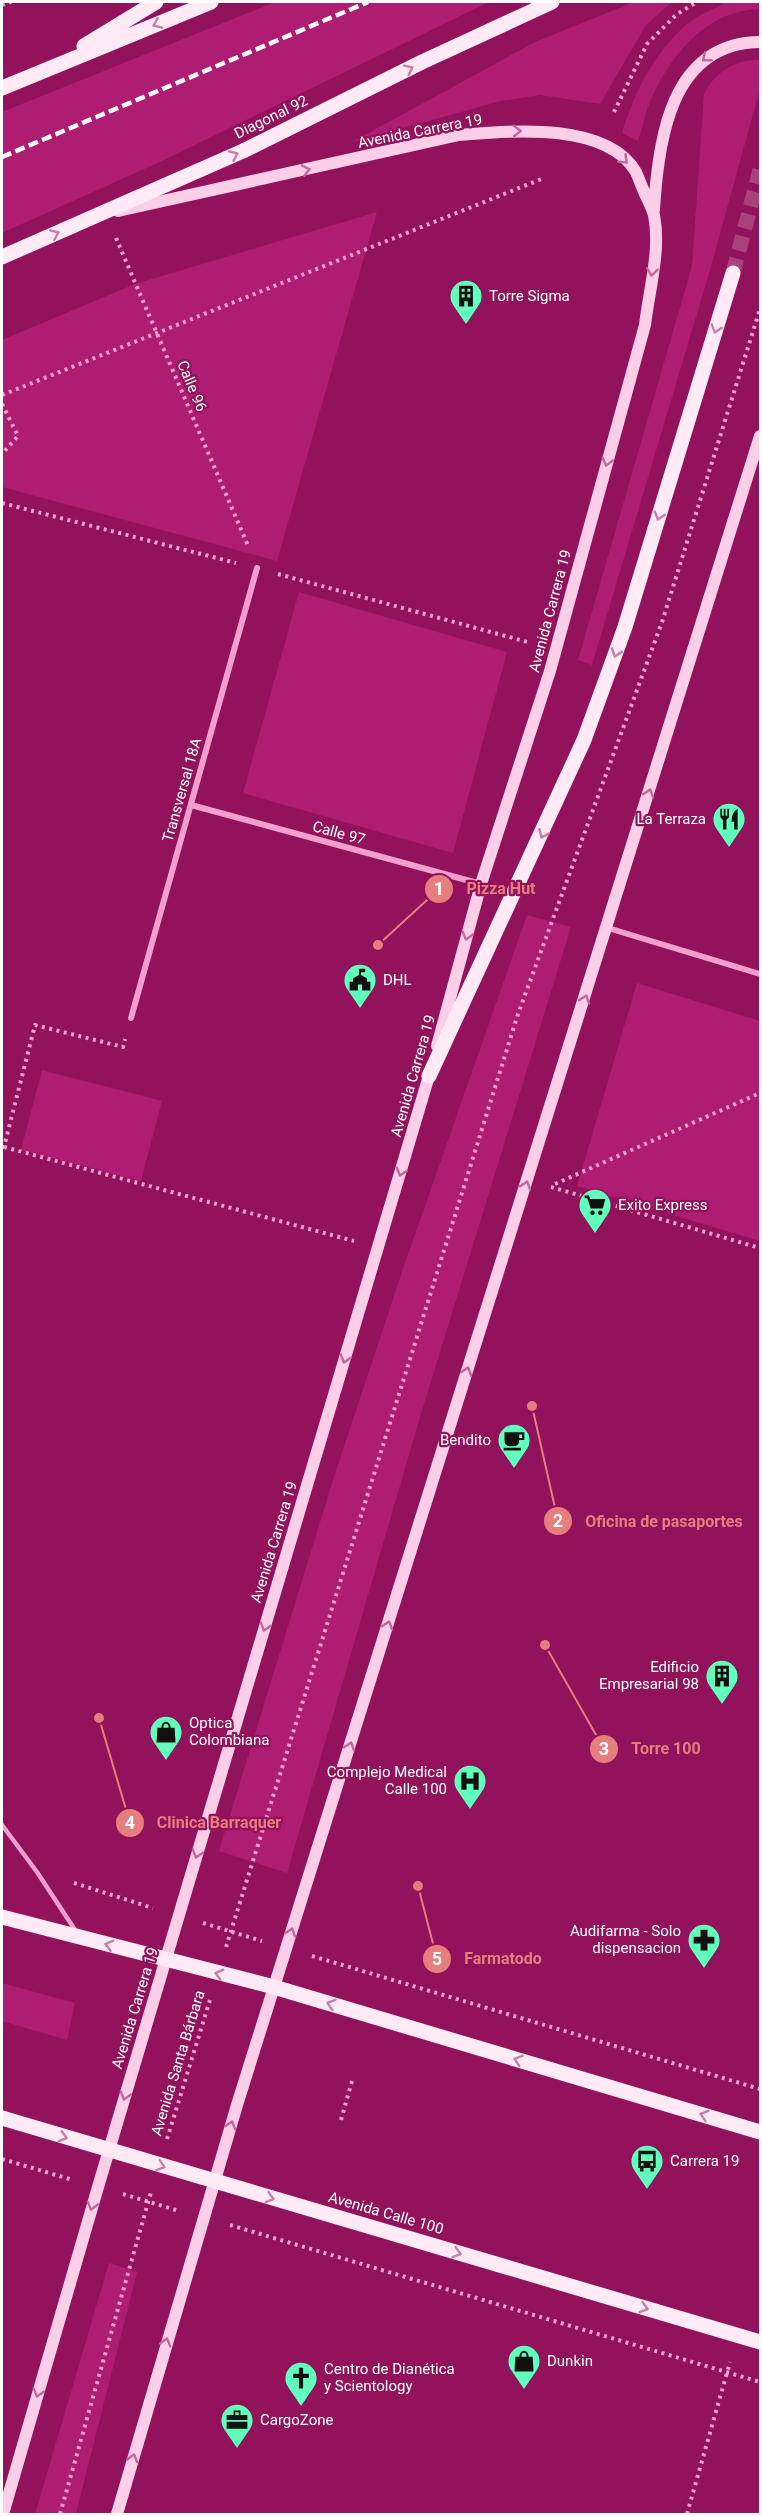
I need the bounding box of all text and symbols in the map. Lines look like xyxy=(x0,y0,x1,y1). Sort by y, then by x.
one-way arrow xyxy=(152,17,163,29)
one-way arrow xyxy=(702,51,713,62)
one-way arrow xyxy=(402,65,413,76)
street label: Diagonal 92 xyxy=(231,92,311,142)
street label: Avenida Carrera 19 xyxy=(356,110,484,152)
one-way arrow xyxy=(513,125,522,137)
one-way arrow xyxy=(227,151,238,163)
one-way arrow xyxy=(617,153,628,164)
one-way arrow xyxy=(300,164,310,177)
one-way arrow xyxy=(49,229,60,241)
one-way arrow xyxy=(646,268,659,277)
building icon: Torre Sigma xyxy=(448,278,484,325)
place label: Torre Sigma xyxy=(489,287,570,305)
one-way arrow xyxy=(711,323,723,334)
street label: Calle 96 xyxy=(173,358,211,414)
one-way arrow xyxy=(602,456,614,467)
one-way arrow xyxy=(654,510,666,521)
street label: Avenida Carrera 19 xyxy=(525,548,575,674)
one-way arrow xyxy=(610,647,623,658)
street label: Transversal 18A xyxy=(159,736,206,844)
one-way arrow xyxy=(642,788,655,799)
restaurant icon: La Terraza xyxy=(711,801,747,848)
place label: La Terraza xyxy=(637,810,706,828)
street label: Calle 97 xyxy=(311,817,367,849)
one-way arrow xyxy=(538,828,550,839)
callout: Pizza Hut xyxy=(424,872,547,906)
text: 1 xyxy=(434,878,444,899)
text: Pizza Hut xyxy=(466,879,536,898)
one-way arrow xyxy=(462,930,474,940)
public building icon: DHL xyxy=(342,962,378,1009)
place label: DHL xyxy=(383,971,412,989)
one-way arrow xyxy=(578,994,590,1005)
street label: Avenida Carrera 19 xyxy=(387,1013,439,1139)
one-way arrow xyxy=(396,1166,408,1177)
one-way arrow xyxy=(519,1180,531,1191)
supermarket icon: Exito Express xyxy=(577,1187,613,1234)
place label: Exito Express xyxy=(618,1196,707,1214)
one-way arrow xyxy=(340,1353,352,1364)
one-way arrow xyxy=(460,1366,472,1377)
cafe icon: Bendito xyxy=(496,1422,532,1469)
place label: Bendito xyxy=(440,1431,491,1449)
street label: Avenida Carrera 19 xyxy=(247,1479,301,1605)
callout: Oficina de pasaportes xyxy=(543,1504,754,1538)
text: 2 xyxy=(553,1510,563,1531)
text: Oficina de pasaportes xyxy=(585,1512,743,1531)
one-way arrow xyxy=(381,1620,393,1631)
one-way arrow xyxy=(260,1621,272,1631)
place label: Edificio Empresarial 98 xyxy=(599,1658,699,1693)
building icon: Edificio Empresarial 98 xyxy=(704,1658,740,1705)
shop icon: Optica Colombiana xyxy=(148,1714,184,1761)
place label: Optica Colombiana xyxy=(189,1714,269,1749)
callout: Torre 100 xyxy=(589,1732,712,1766)
text: 3 xyxy=(599,1738,609,1759)
text: Torre 100 xyxy=(631,1739,701,1758)
one-way arrow xyxy=(343,1741,355,1752)
place label: Complejo Medical Calle 100 xyxy=(327,1763,447,1798)
hospital icon: Complejo Medical Calle 100 xyxy=(452,1763,488,1810)
callout: Clinica Barraquer xyxy=(115,1806,293,1840)
text: 4 xyxy=(125,1812,135,1833)
text: Clinica Barraquer xyxy=(157,1813,281,1832)
one-way arrow xyxy=(192,1848,204,1859)
place label: Audifarma - Solo dispensacion xyxy=(570,1922,681,1957)
pharmacy icon: Audifarma - Solo dispensacion xyxy=(686,1922,722,1969)
one-way arrow xyxy=(284,1927,296,1937)
one-way arrow xyxy=(104,1939,114,1952)
callout: Farmatodo xyxy=(422,1942,554,1976)
street label: Avenida Carrera 19 xyxy=(108,1945,162,2071)
text: 5 xyxy=(432,1948,442,1969)
text: Farmatodo xyxy=(464,1949,542,1968)
one-way arrow xyxy=(215,1968,225,1981)
street label: Avenida Santa Bárbara xyxy=(147,1988,209,2138)
one-way arrow xyxy=(326,1999,336,2011)
one-way arrow xyxy=(513,2055,523,2067)
one-way arrow xyxy=(120,2090,132,2101)
one-way arrow xyxy=(699,2110,710,2122)
one-way arrow xyxy=(223,2120,236,2131)
one-way arrow xyxy=(58,2129,68,2142)
bus stop icon: Carrera 19 xyxy=(629,2143,665,2190)
place label: Carrera 19 xyxy=(670,2152,739,2170)
one-way arrow xyxy=(155,2159,166,2171)
street label: Avenida Calle 100 xyxy=(326,2188,446,2238)
one-way arrow xyxy=(265,2190,275,2203)
one-way arrow xyxy=(87,2200,99,2211)
one-way arrow xyxy=(451,2246,462,2258)
one-way arrow xyxy=(638,2301,649,2313)
one-way arrow xyxy=(159,2337,171,2348)
shop icon: Dunkin xyxy=(506,2343,542,2390)
place label: Dunkin xyxy=(547,2352,593,2370)
church icon: Centro de Dianética y Scientology xyxy=(283,2360,319,2407)
place label: Centro de Dianética y Scientology xyxy=(324,2360,455,2395)
one-way arrow xyxy=(33,2387,45,2398)
office icon: CargoZone xyxy=(219,2402,255,2449)
place label: CargoZone xyxy=(260,2411,334,2429)
one-way arrow xyxy=(125,2453,138,2463)

